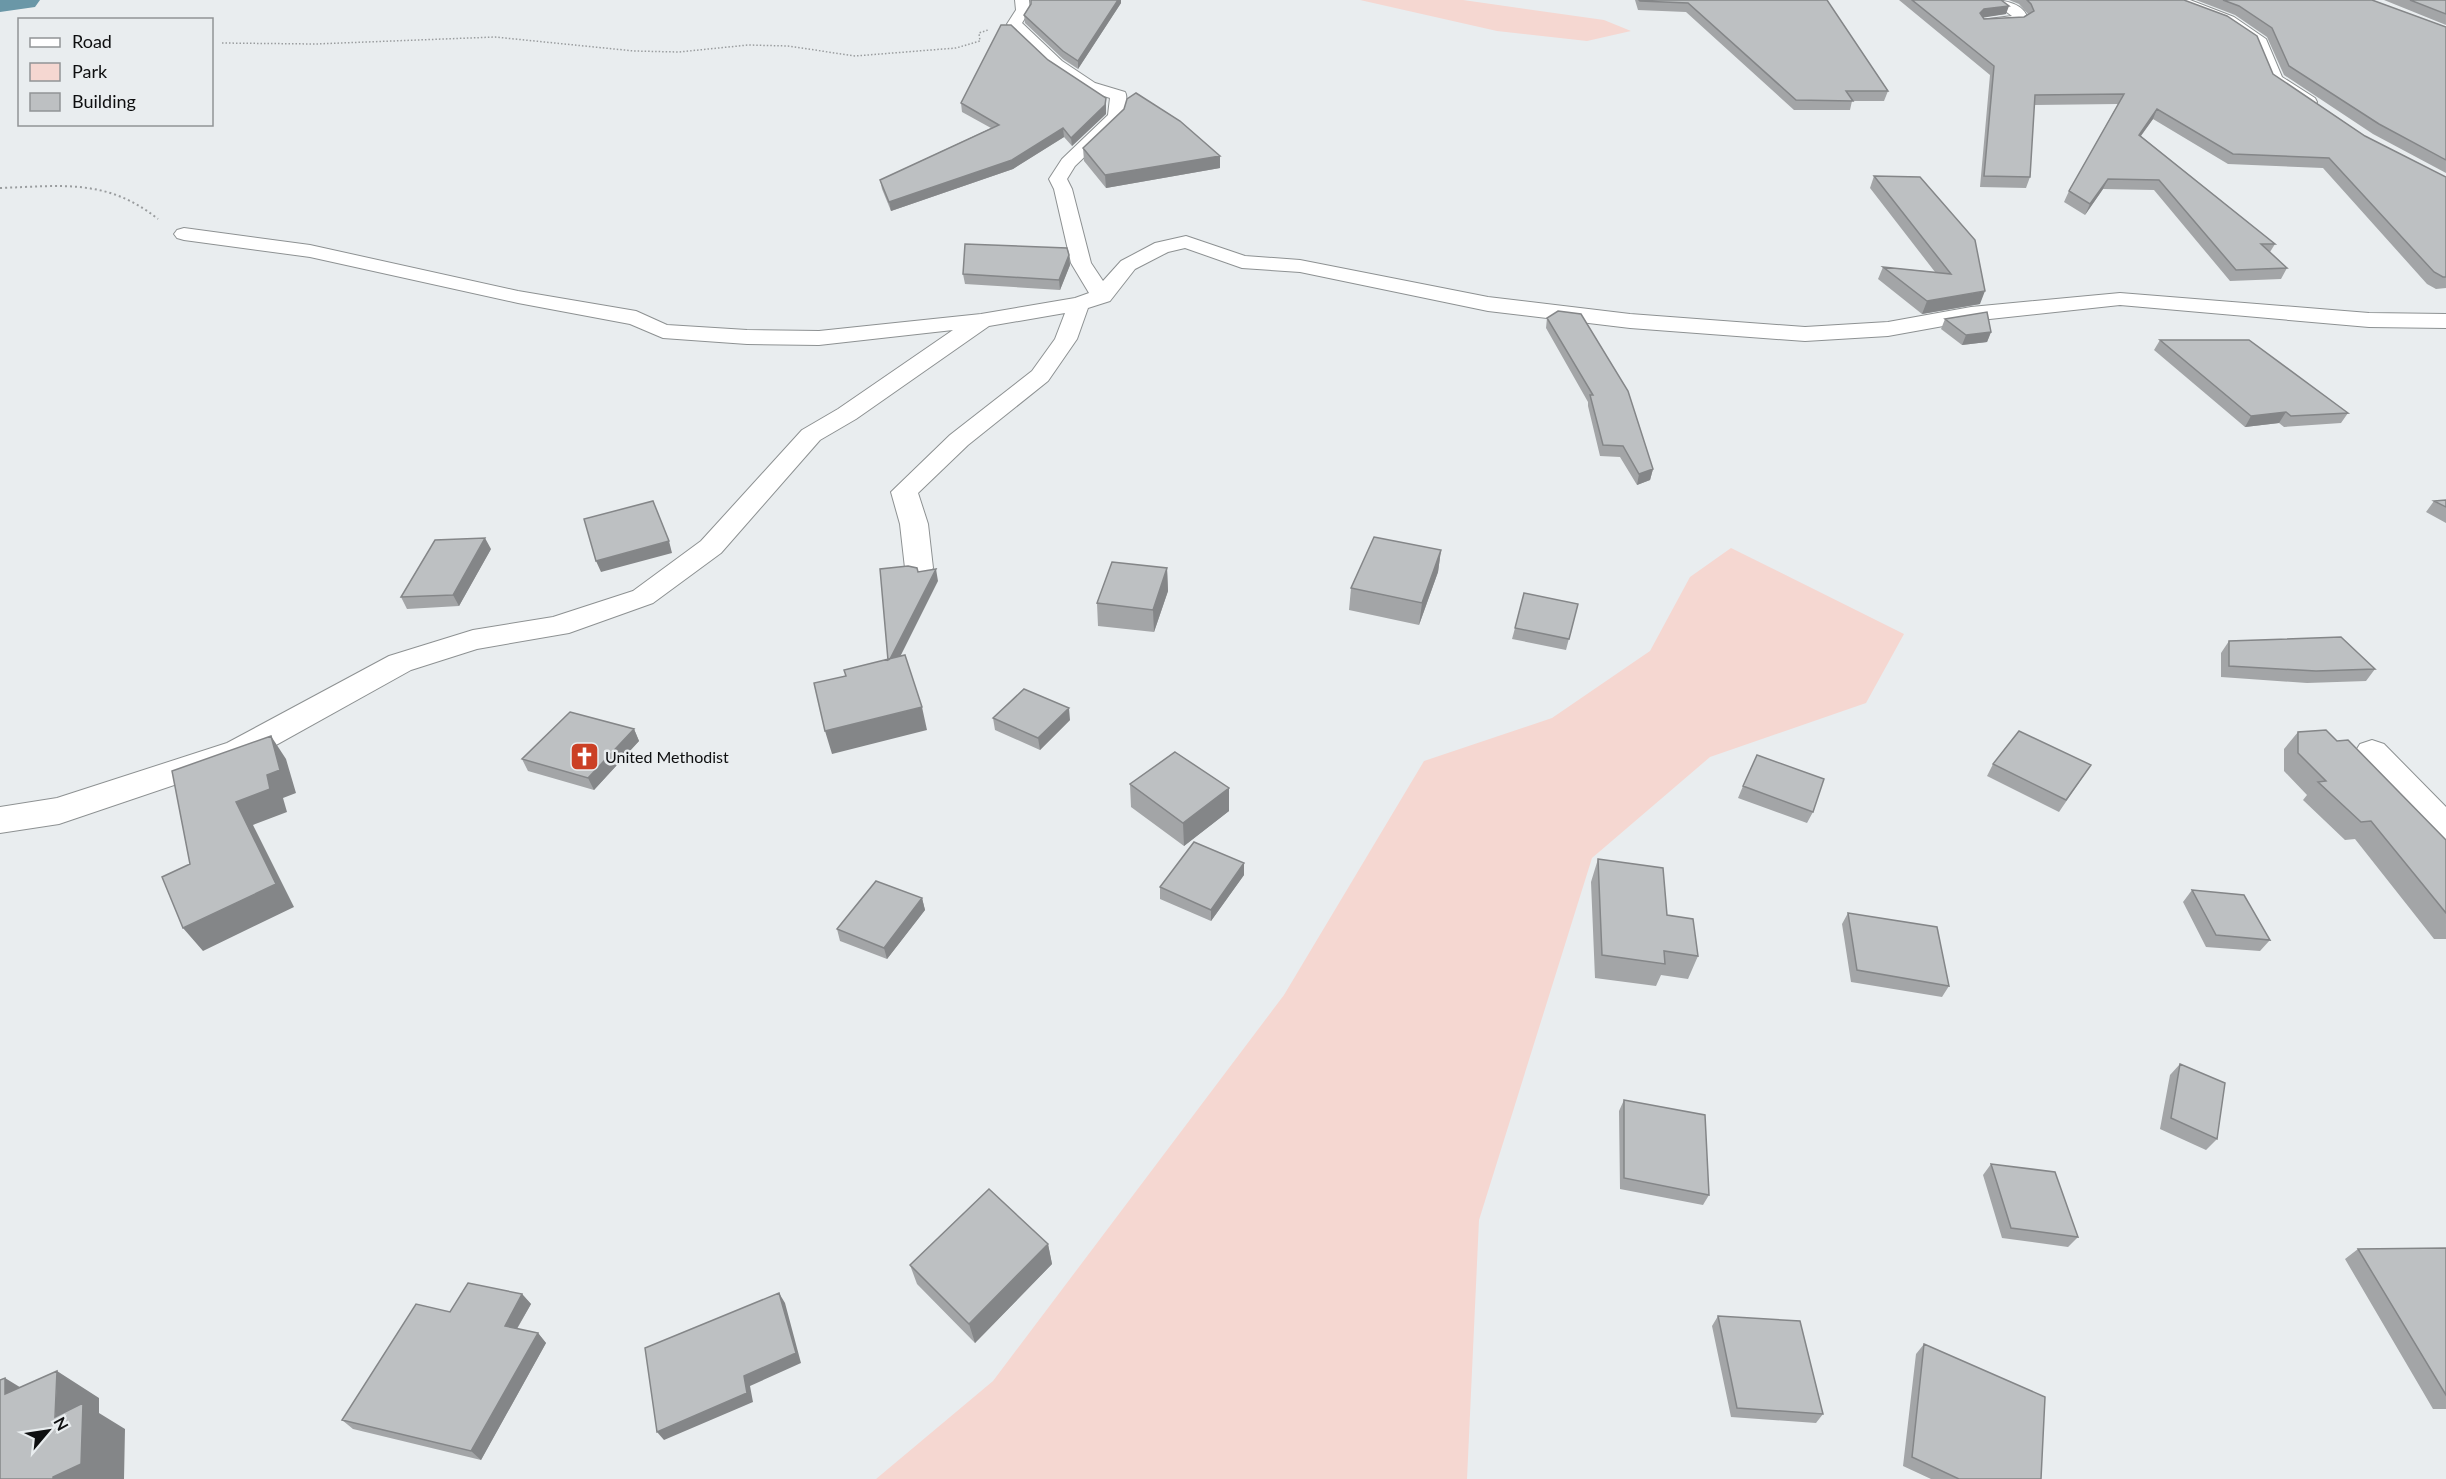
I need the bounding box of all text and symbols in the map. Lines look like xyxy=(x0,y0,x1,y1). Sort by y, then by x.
legend xyxy=(18,18,213,126)
text: Road xyxy=(72,30,112,52)
text: Park xyxy=(72,60,108,82)
text: Building xyxy=(72,90,136,112)
church icon: United Methodist xyxy=(568,740,600,772)
place label: United Methodist xyxy=(605,747,729,766)
north arrow xyxy=(18,1401,78,1461)
text: N xyxy=(50,1413,73,1433)

